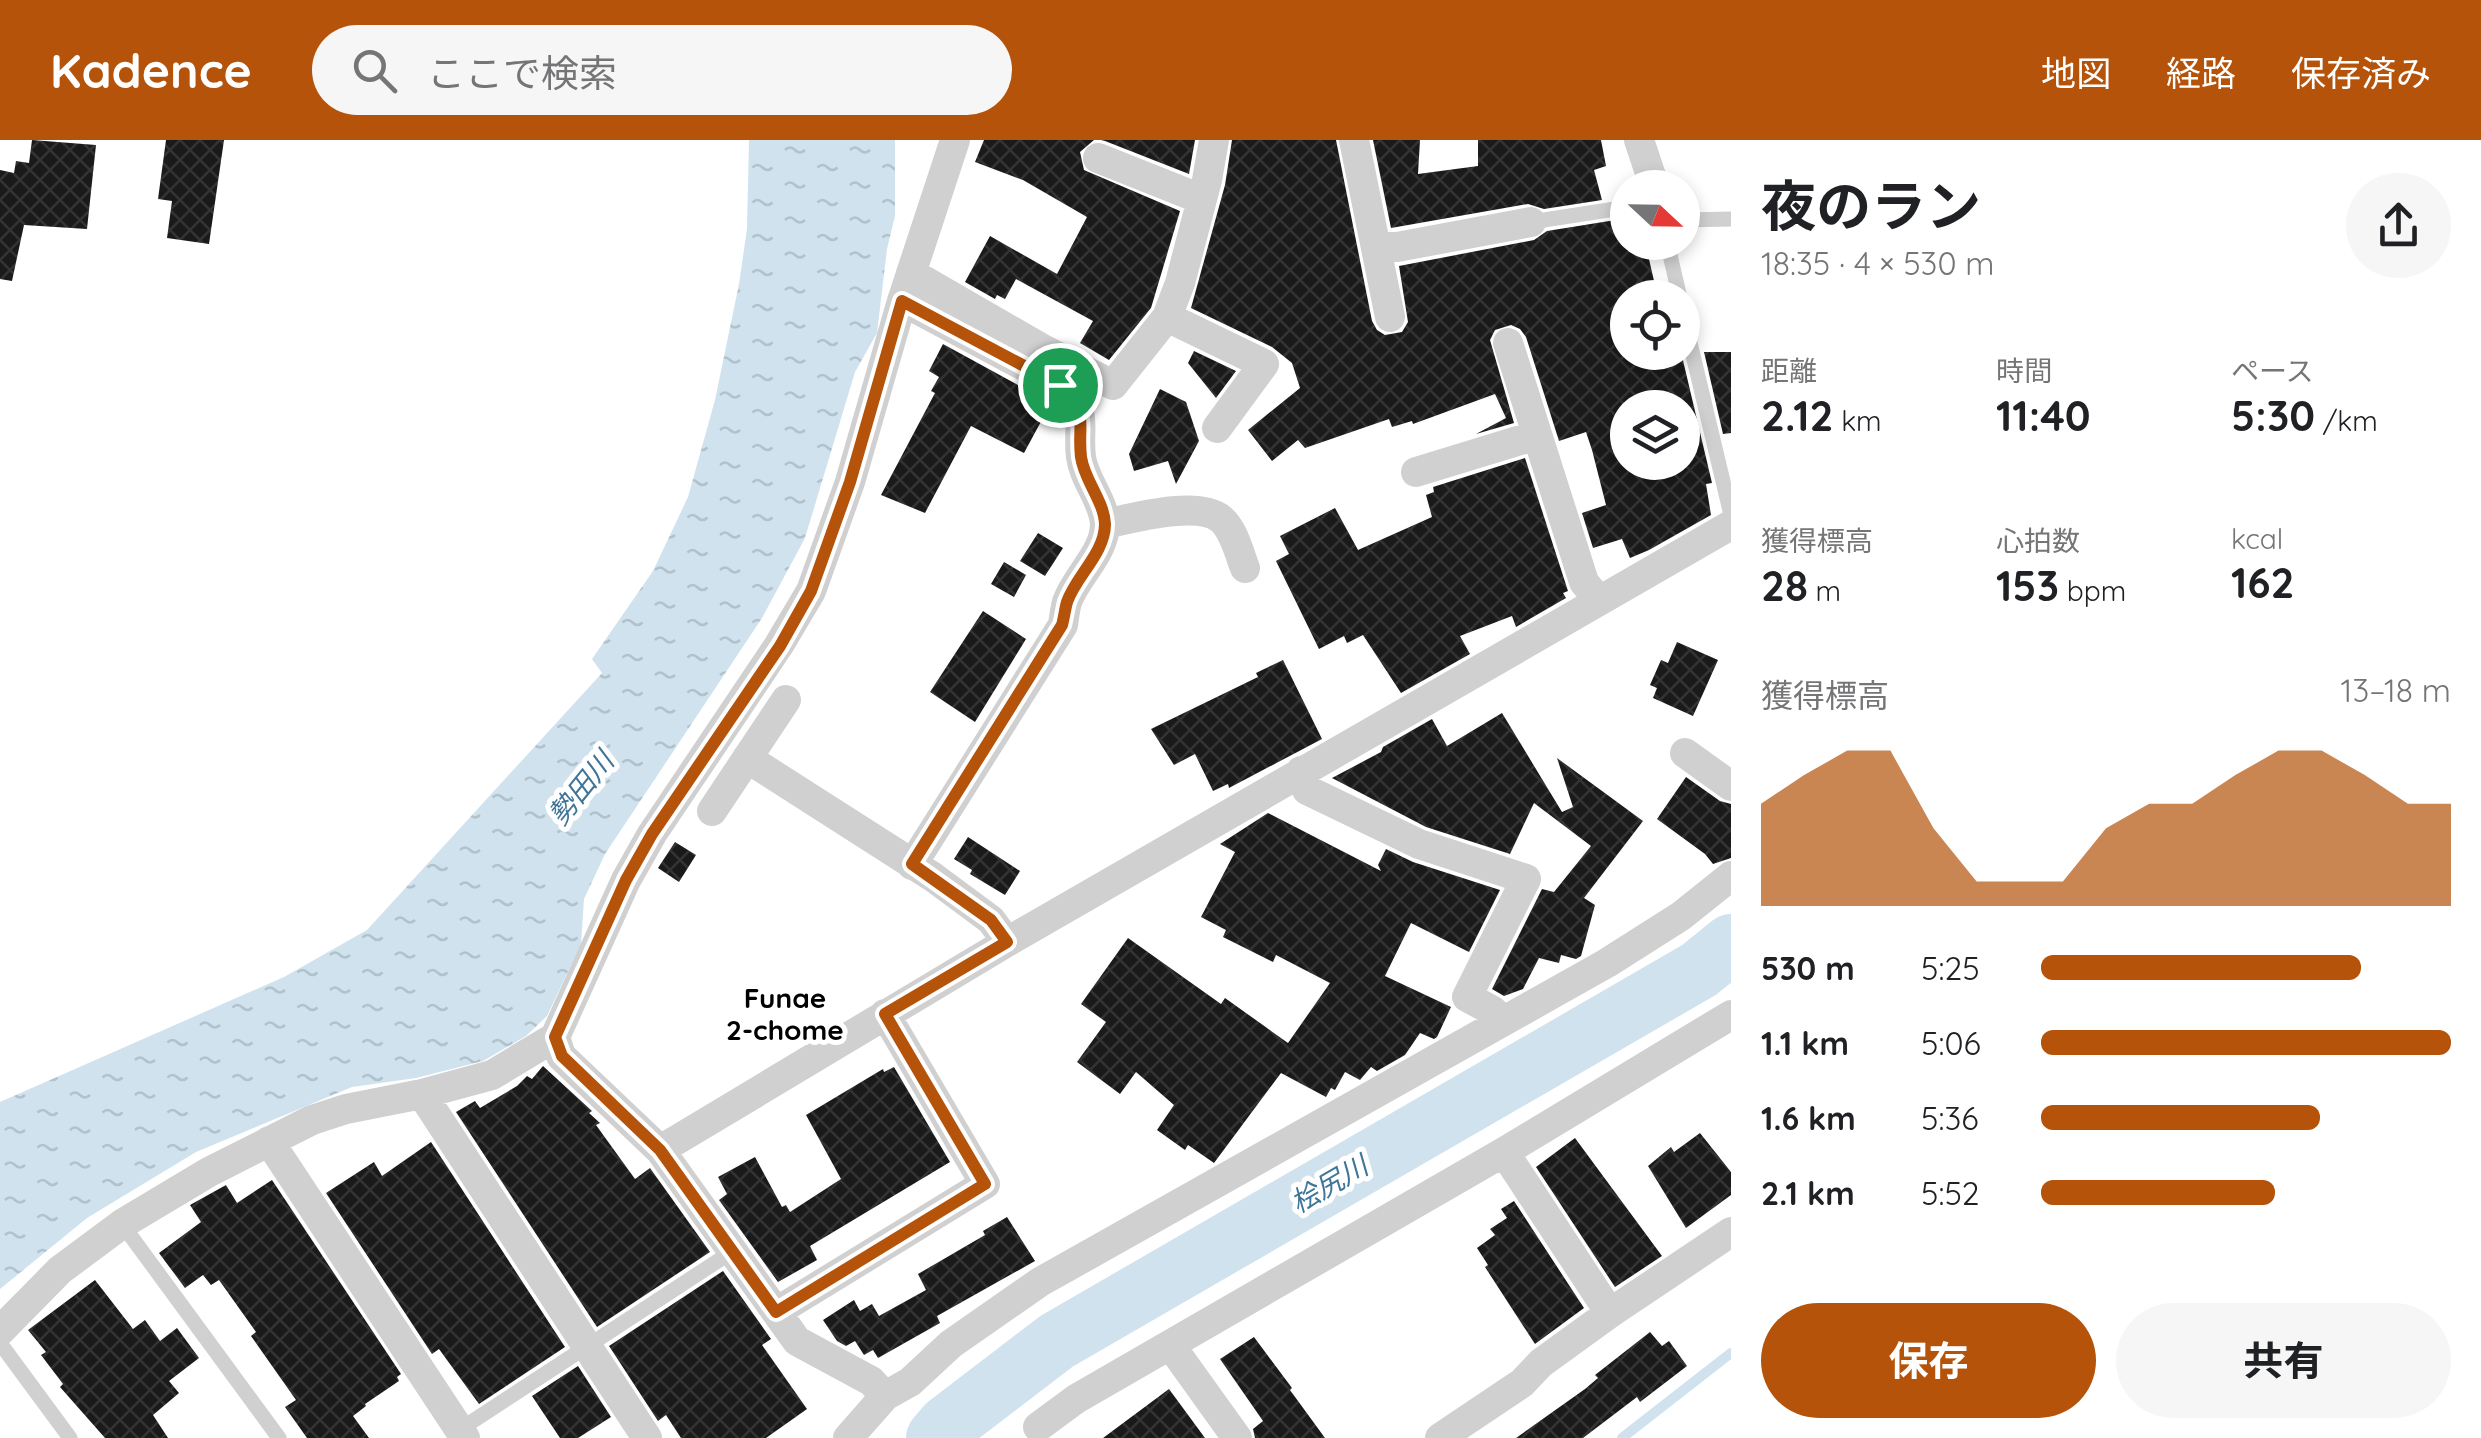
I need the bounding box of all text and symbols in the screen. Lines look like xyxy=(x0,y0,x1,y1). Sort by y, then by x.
search box xyxy=(312,25,1012,115)
text: Kadence xyxy=(50,40,252,100)
icon: search xyxy=(347,43,402,98)
text: ここで検索 xyxy=(427,49,617,97)
text: 地図 xyxy=(2041,51,2111,95)
text: 経路 xyxy=(2166,51,2236,95)
text: 保存済み xyxy=(2291,51,2431,95)
north arrow xyxy=(1610,170,1700,260)
map controls xyxy=(1610,170,1700,480)
text: 夜のラン xyxy=(1761,171,1981,240)
button: share xyxy=(2346,173,2451,278)
text: 18:35 · 4 × 530 m xyxy=(1761,243,1994,283)
button: locate xyxy=(1610,280,1700,370)
pin xyxy=(1018,343,1103,428)
text: 距離 xyxy=(1761,353,1817,388)
text: 時間 xyxy=(1996,353,2052,388)
text: ペース xyxy=(2231,353,2314,388)
icon: arrive xyxy=(1033,358,1088,413)
text: 2.12 xyxy=(1761,389,1834,442)
text: 11:40 xyxy=(1996,389,2091,442)
text: 5:30 xyxy=(2231,389,2315,442)
button: layers xyxy=(1610,390,1700,480)
text: km xyxy=(1834,403,1882,438)
text: /km xyxy=(2315,403,2378,438)
text: kcal xyxy=(2231,521,2283,556)
text: 獲得標高 xyxy=(1761,523,1873,558)
text: 心拍数 xyxy=(1996,523,2080,558)
text: 162 xyxy=(2231,556,2294,609)
text: 28 xyxy=(1761,559,1808,612)
text: 153 xyxy=(1996,559,2059,612)
text: m xyxy=(1808,573,1841,608)
text: bpm xyxy=(2059,573,2126,608)
text: 13–18 m xyxy=(2341,670,2451,710)
text: 獲得標高 xyxy=(1761,675,1889,715)
water label: 勢田川 xyxy=(541,742,623,831)
text: 530 m xyxy=(1761,948,1855,988)
text: 5:25 xyxy=(1921,948,1980,988)
district label: Funae 2-chome xyxy=(726,980,844,1047)
text: 1.1 km xyxy=(1761,1023,1849,1063)
text: 5:06 xyxy=(1921,1023,1981,1063)
text: 1.6 km xyxy=(1761,1098,1856,1138)
text: 5:36 xyxy=(1921,1098,1978,1138)
water label: 桧尻川 xyxy=(1284,1146,1376,1220)
text: 2.1 km xyxy=(1761,1173,1855,1213)
text: 5:52 xyxy=(1921,1173,1980,1213)
button: 保存 xyxy=(1761,1303,2096,1418)
button: 共有 xyxy=(2116,1303,2451,1418)

